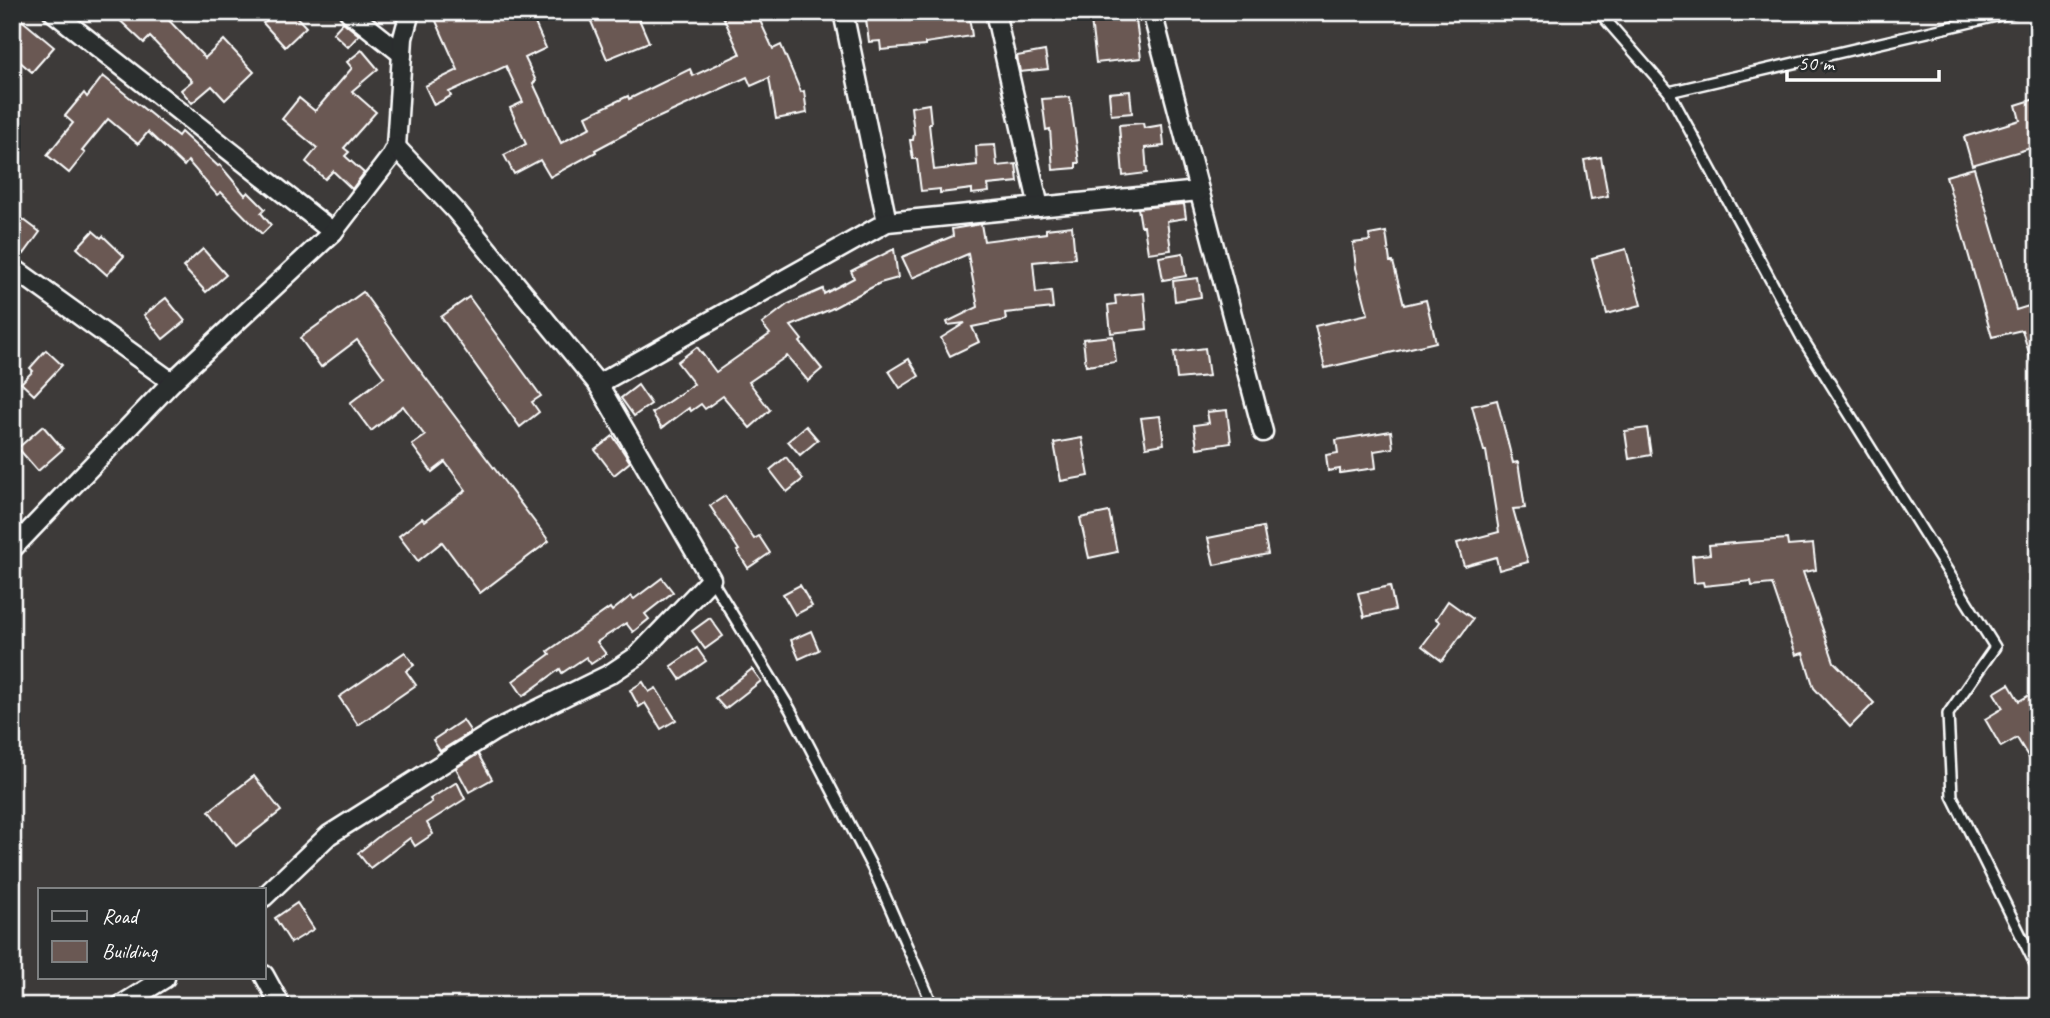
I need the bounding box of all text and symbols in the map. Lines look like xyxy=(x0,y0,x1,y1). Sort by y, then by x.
scale bar xyxy=(1787,38,1940,82)
text: 50 m xyxy=(1798,50,1836,76)
legend xyxy=(38,888,266,979)
text: Road xyxy=(102,903,141,929)
text: Building xyxy=(102,938,159,964)

